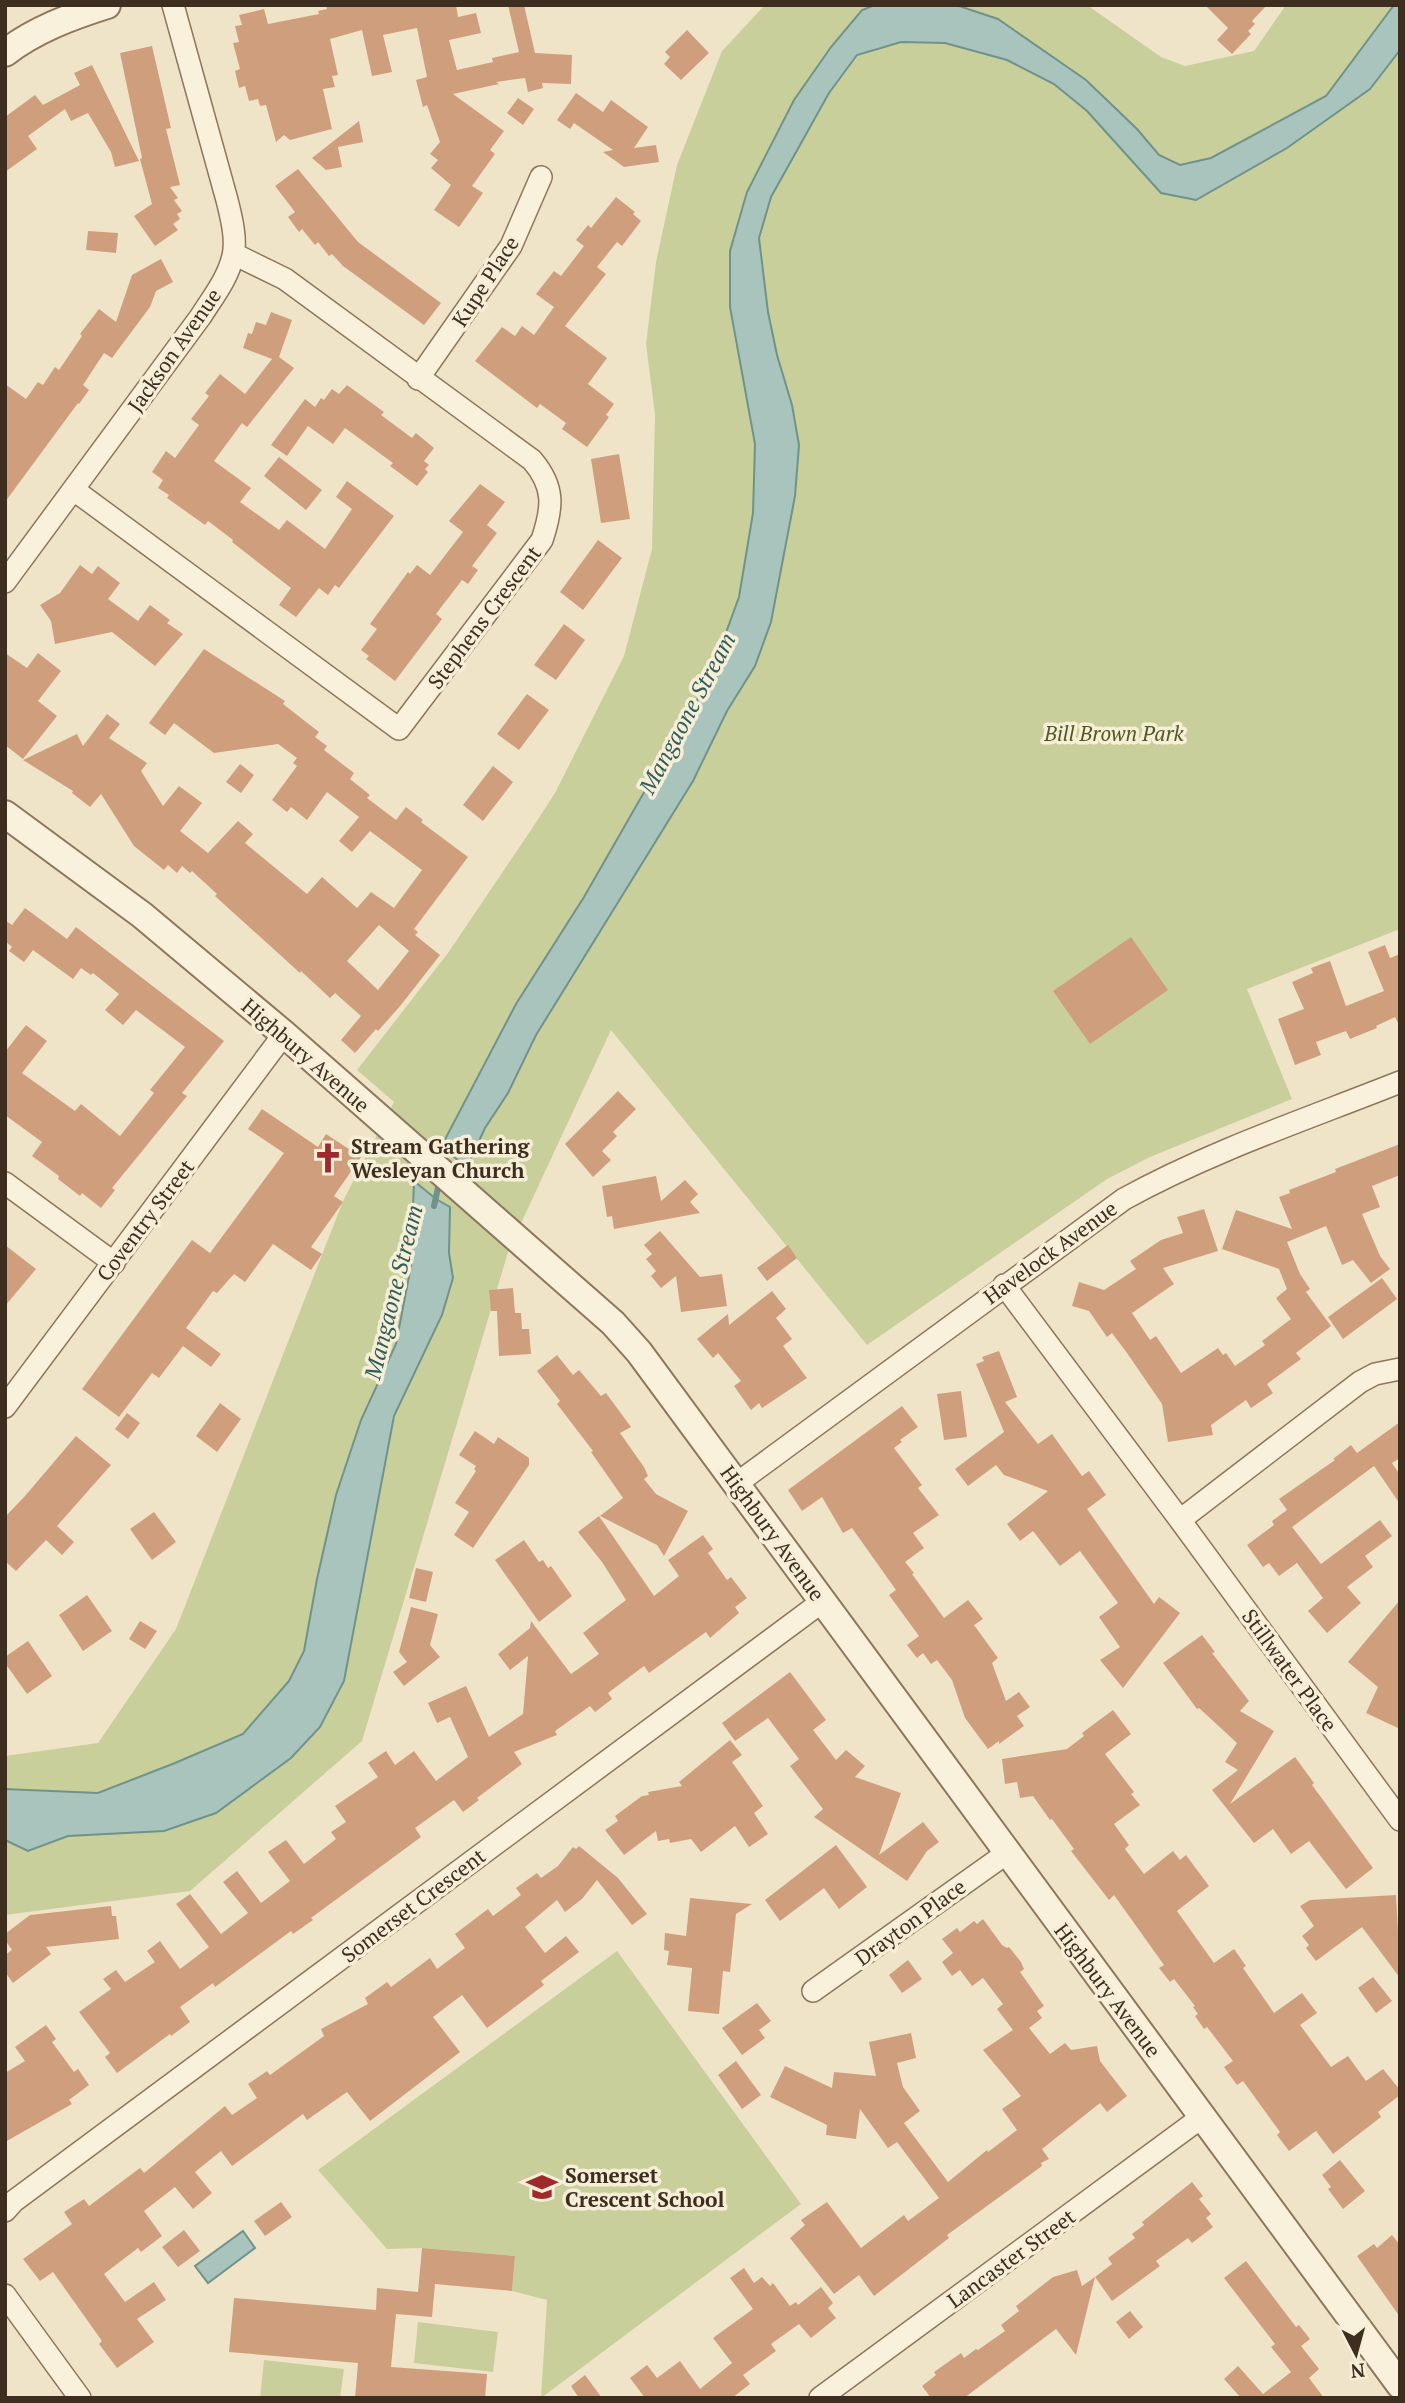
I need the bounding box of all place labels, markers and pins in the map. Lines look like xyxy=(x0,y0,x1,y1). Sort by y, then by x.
place label: Stream Gathering Wesleyan Church xyxy=(351,1132,530,1184)
church icon: Stream Gathering Wesleyan Church xyxy=(311,1141,345,1175)
place label: Somerset Crescent School xyxy=(565,2161,724,2213)
school or university icon: Somerset Crescent School xyxy=(525,2170,559,2204)

